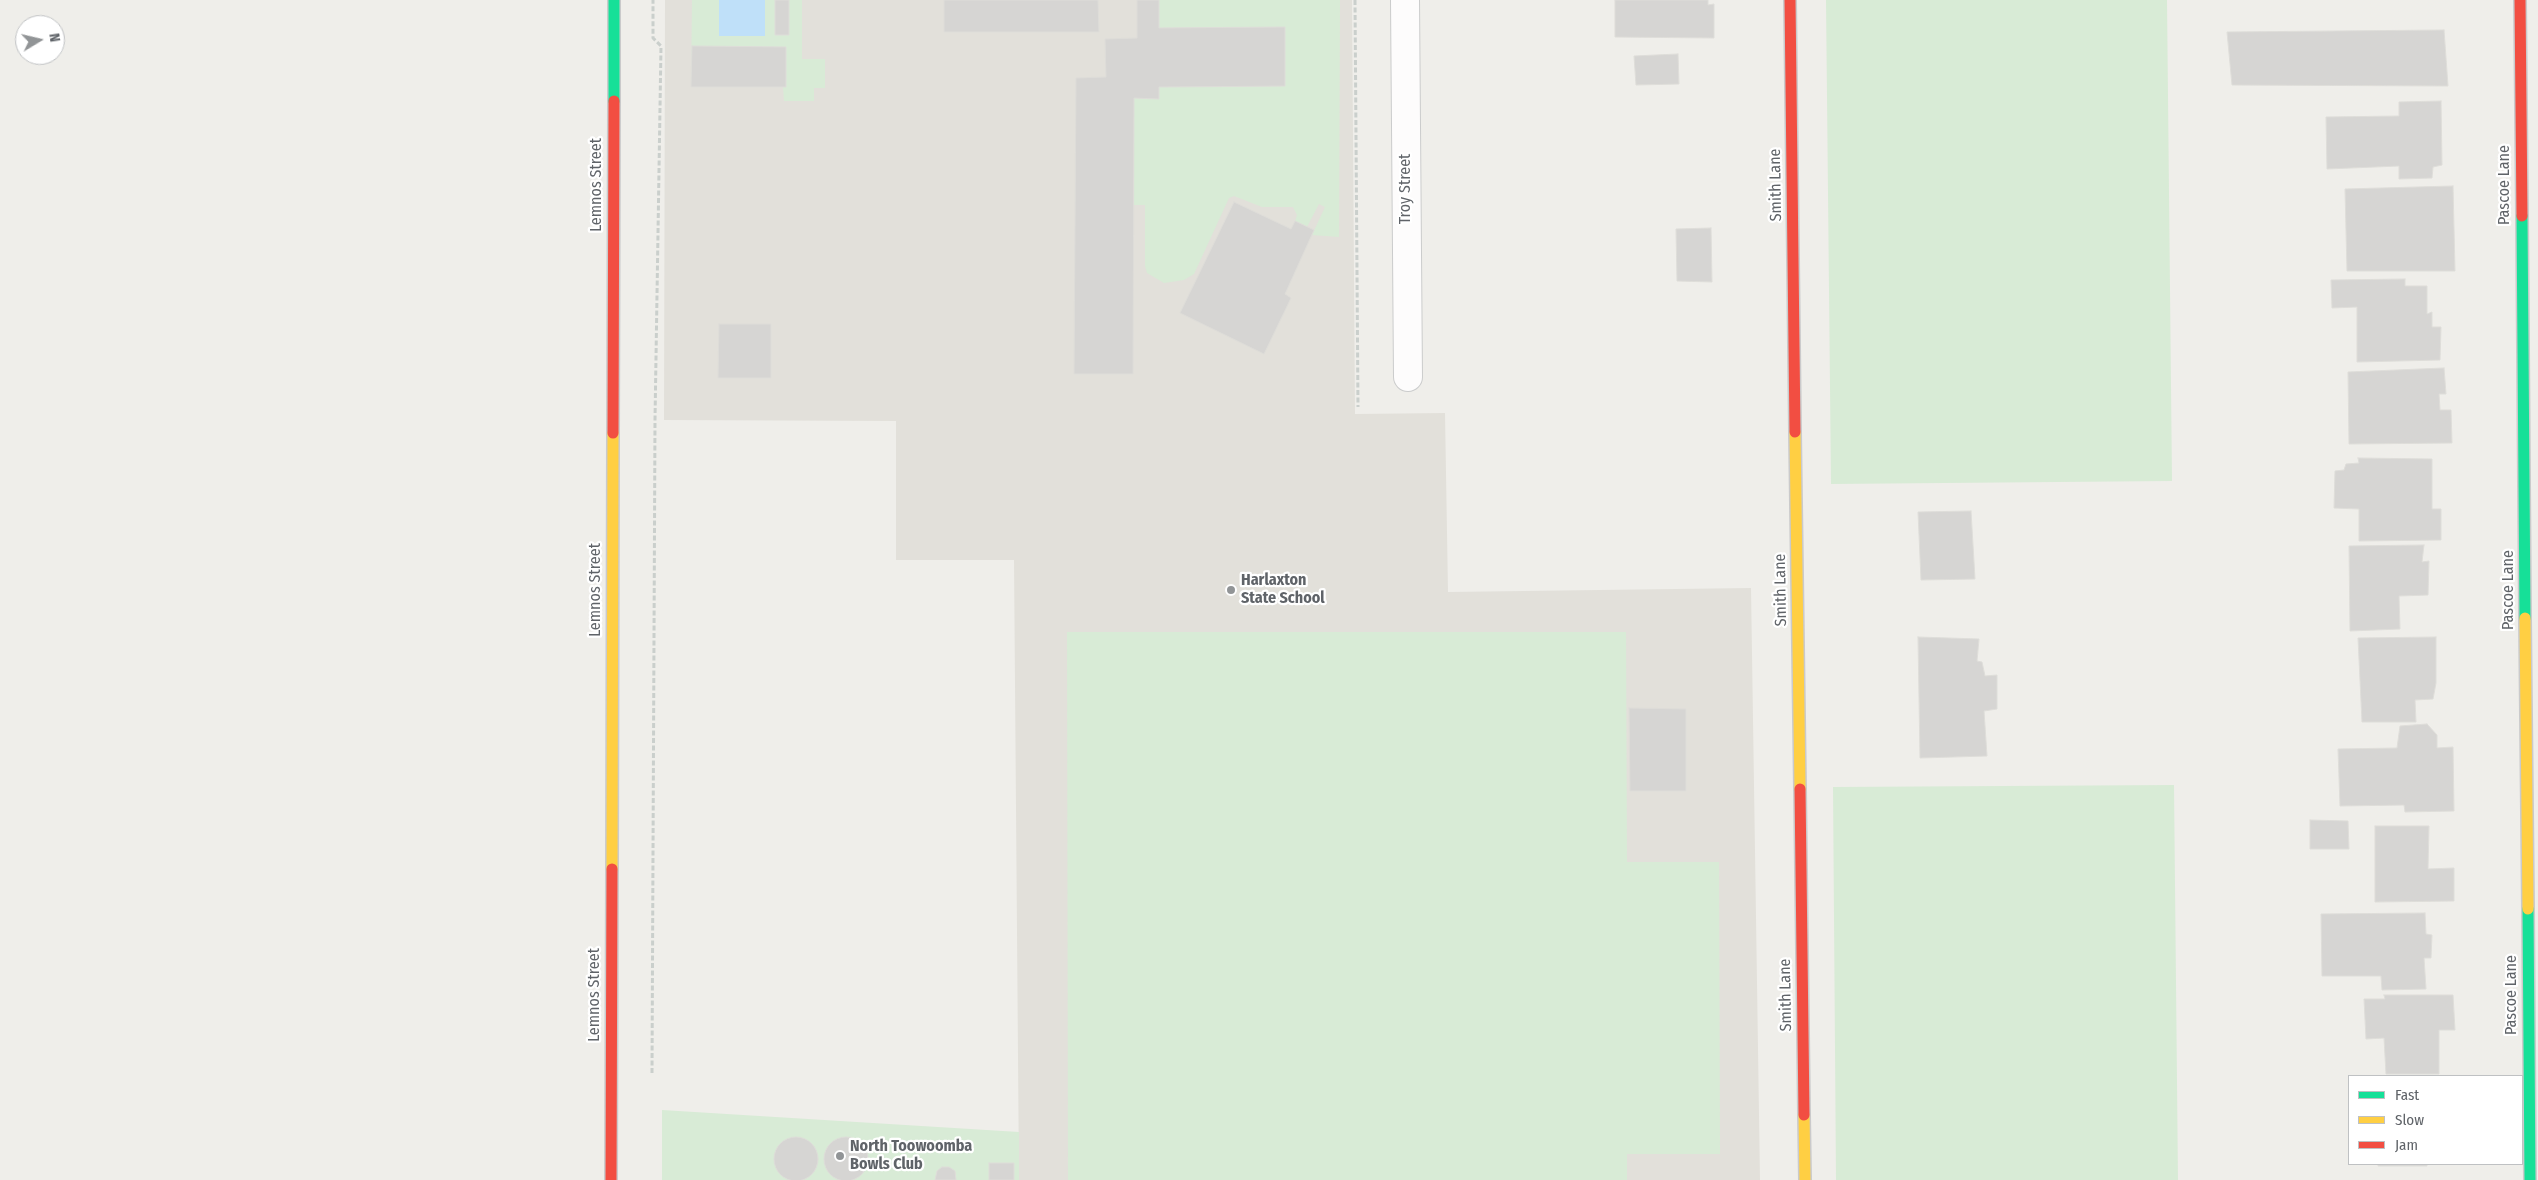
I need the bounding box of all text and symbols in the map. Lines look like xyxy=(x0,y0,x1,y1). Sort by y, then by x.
north arrow xyxy=(15,15,65,65)
text: N xyxy=(45,32,63,43)
street label: Lemnos Street xyxy=(587,138,607,232)
street label: Pascoe Lane xyxy=(2495,145,2515,225)
street label: Smith Lane xyxy=(1766,148,1786,222)
street label: Troy Street xyxy=(1396,154,1416,224)
street label: Lemnos Street xyxy=(586,543,606,637)
street label: Pascoe Lane xyxy=(2499,550,2519,630)
street label: Smith Lane xyxy=(1771,553,1791,627)
place label: Harlaxton State School xyxy=(1241,571,1325,609)
marker: Harlaxton State School xyxy=(1225,584,1237,596)
street label: Lemnos Street xyxy=(585,948,605,1042)
street label: Pascoe Lane xyxy=(2502,955,2522,1035)
street label: Smith Lane xyxy=(1776,958,1796,1032)
legend xyxy=(2348,1075,2523,1165)
text: Fast xyxy=(2395,1086,2419,1104)
text: Slow xyxy=(2395,1111,2424,1129)
text: Jam xyxy=(2395,1136,2418,1154)
place label: North Toowoomba Bowls Club xyxy=(850,1137,972,1175)
marker: North Toowoomba Bowls Club xyxy=(834,1150,846,1162)

